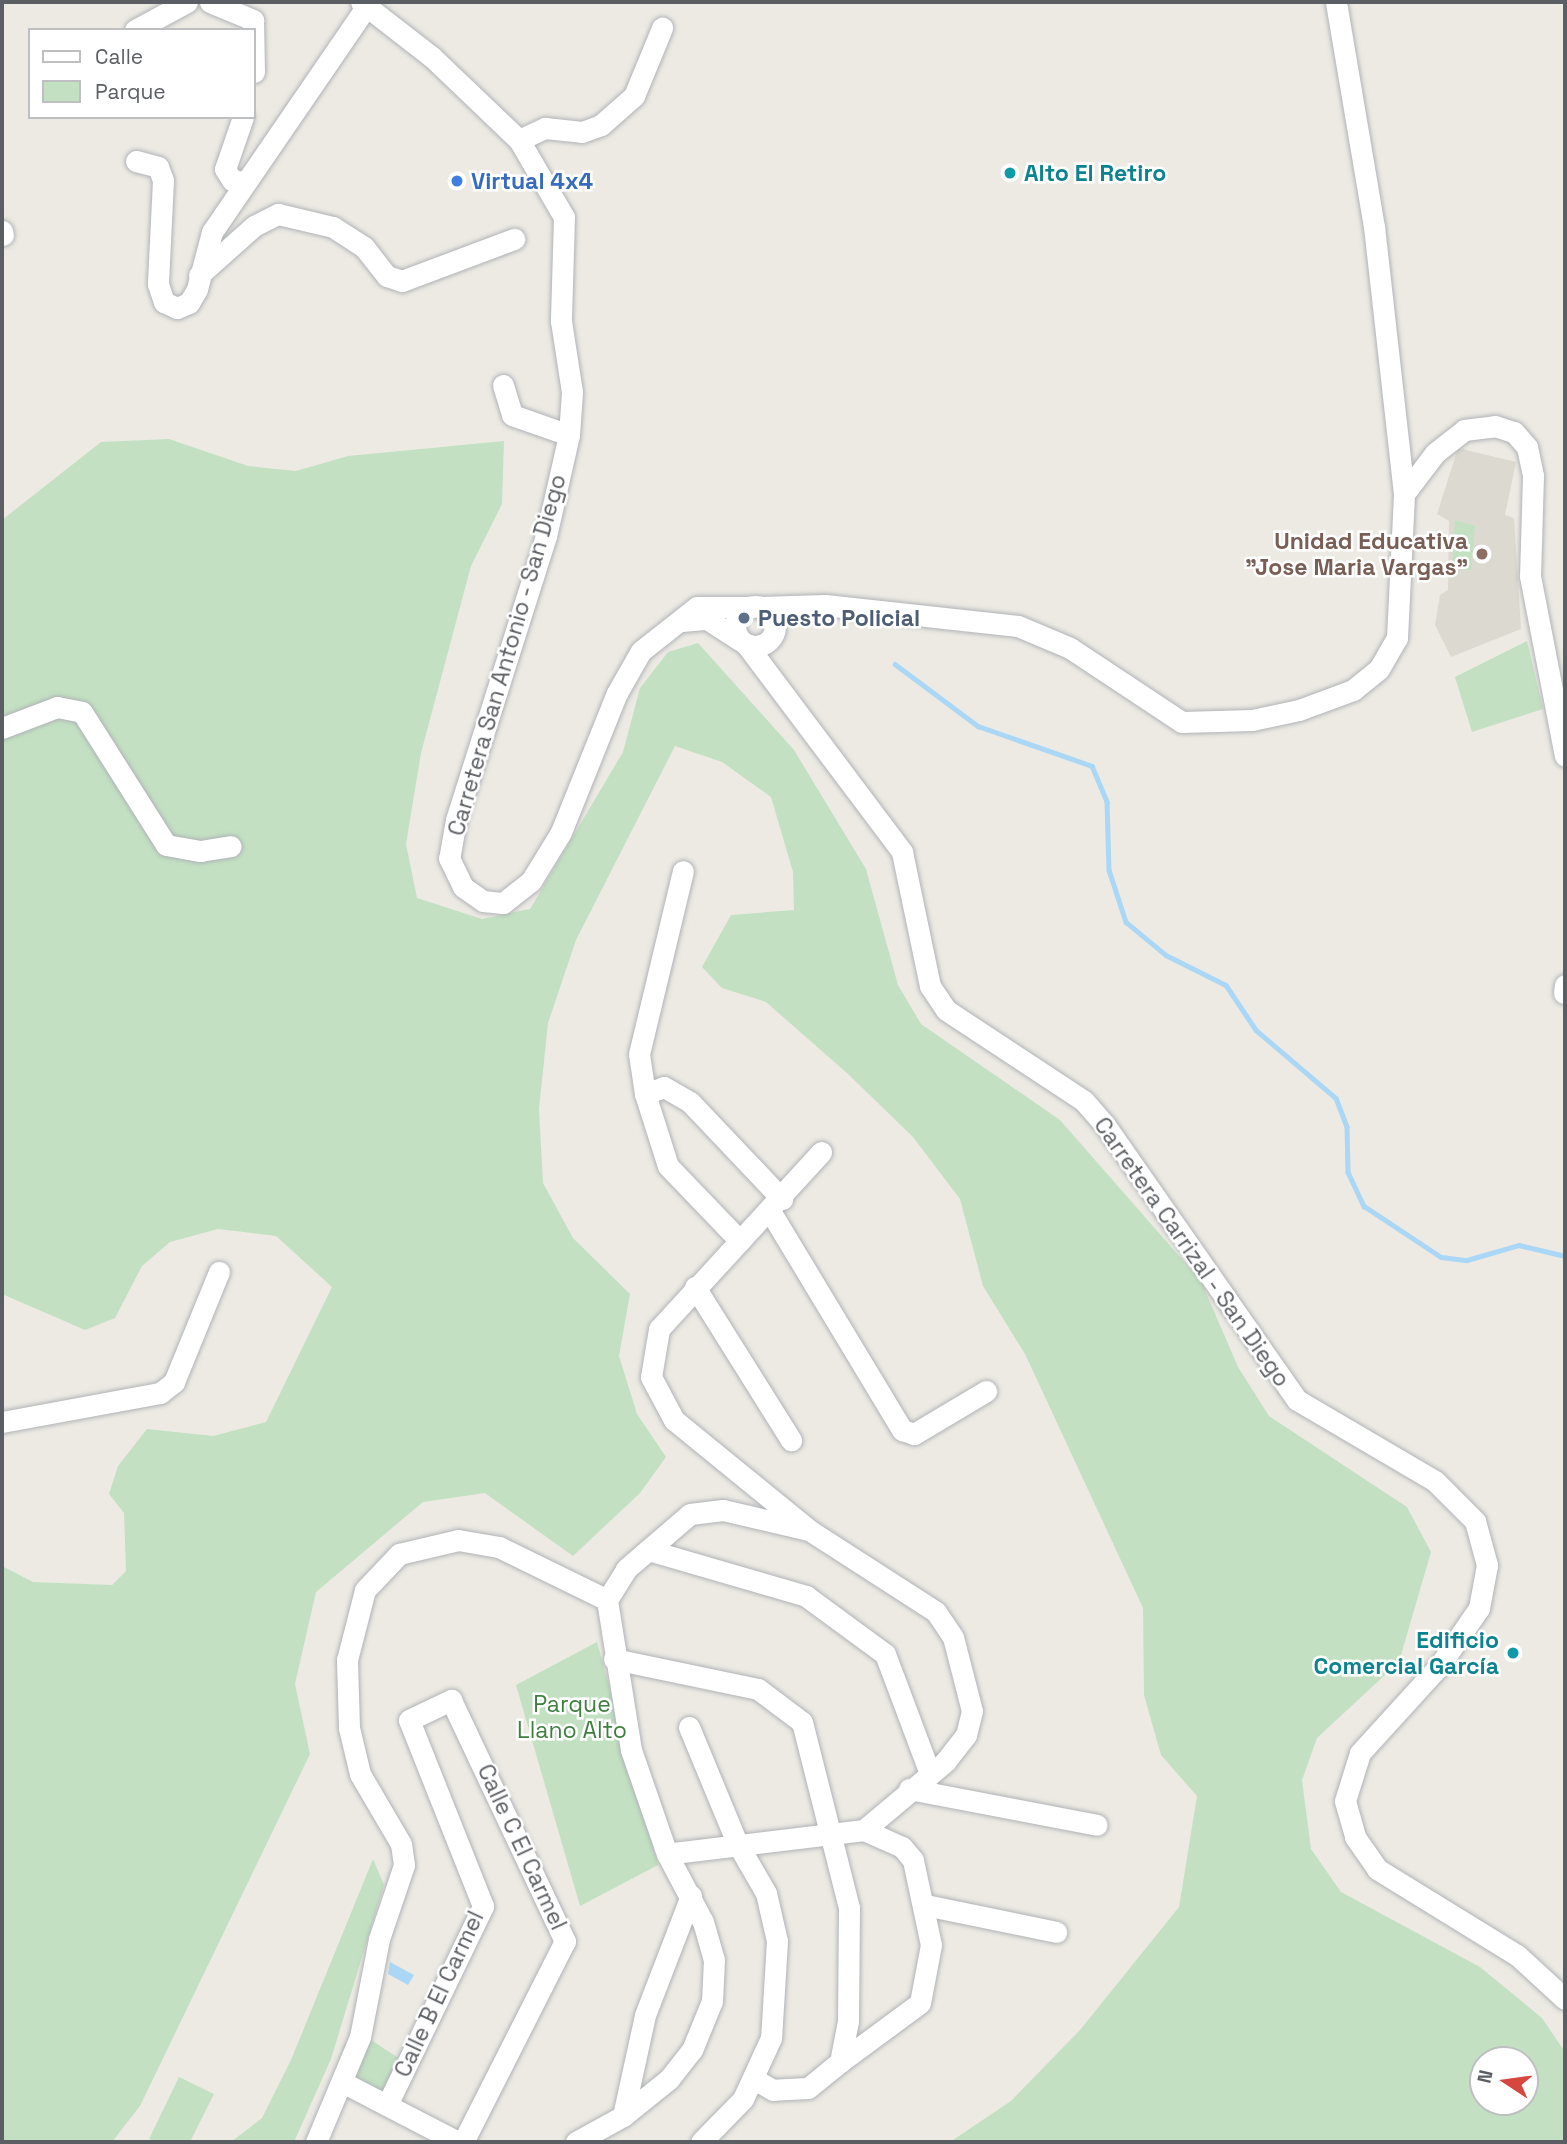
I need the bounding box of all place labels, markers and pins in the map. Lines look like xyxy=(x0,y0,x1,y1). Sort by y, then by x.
place label: Alto El Retiro xyxy=(1024,159,1166,187)
marker: Alto El Retiro xyxy=(1002,165,1018,181)
place label: Virtual 4x4 xyxy=(471,167,593,195)
marker: Virtual 4x4 xyxy=(449,173,465,189)
place label: Unidad Educativa "Jose Maria Vargas" xyxy=(1245,527,1468,581)
marker: Unidad Educativa "Jose Maria Vargas" xyxy=(1474,546,1490,562)
place label: Puesto Policial xyxy=(758,604,920,632)
marker: Puesto Policial xyxy=(736,610,752,626)
place label: Edificio Comercial García xyxy=(1314,1626,1499,1680)
marker: Edificio Comercial García xyxy=(1505,1645,1521,1661)

